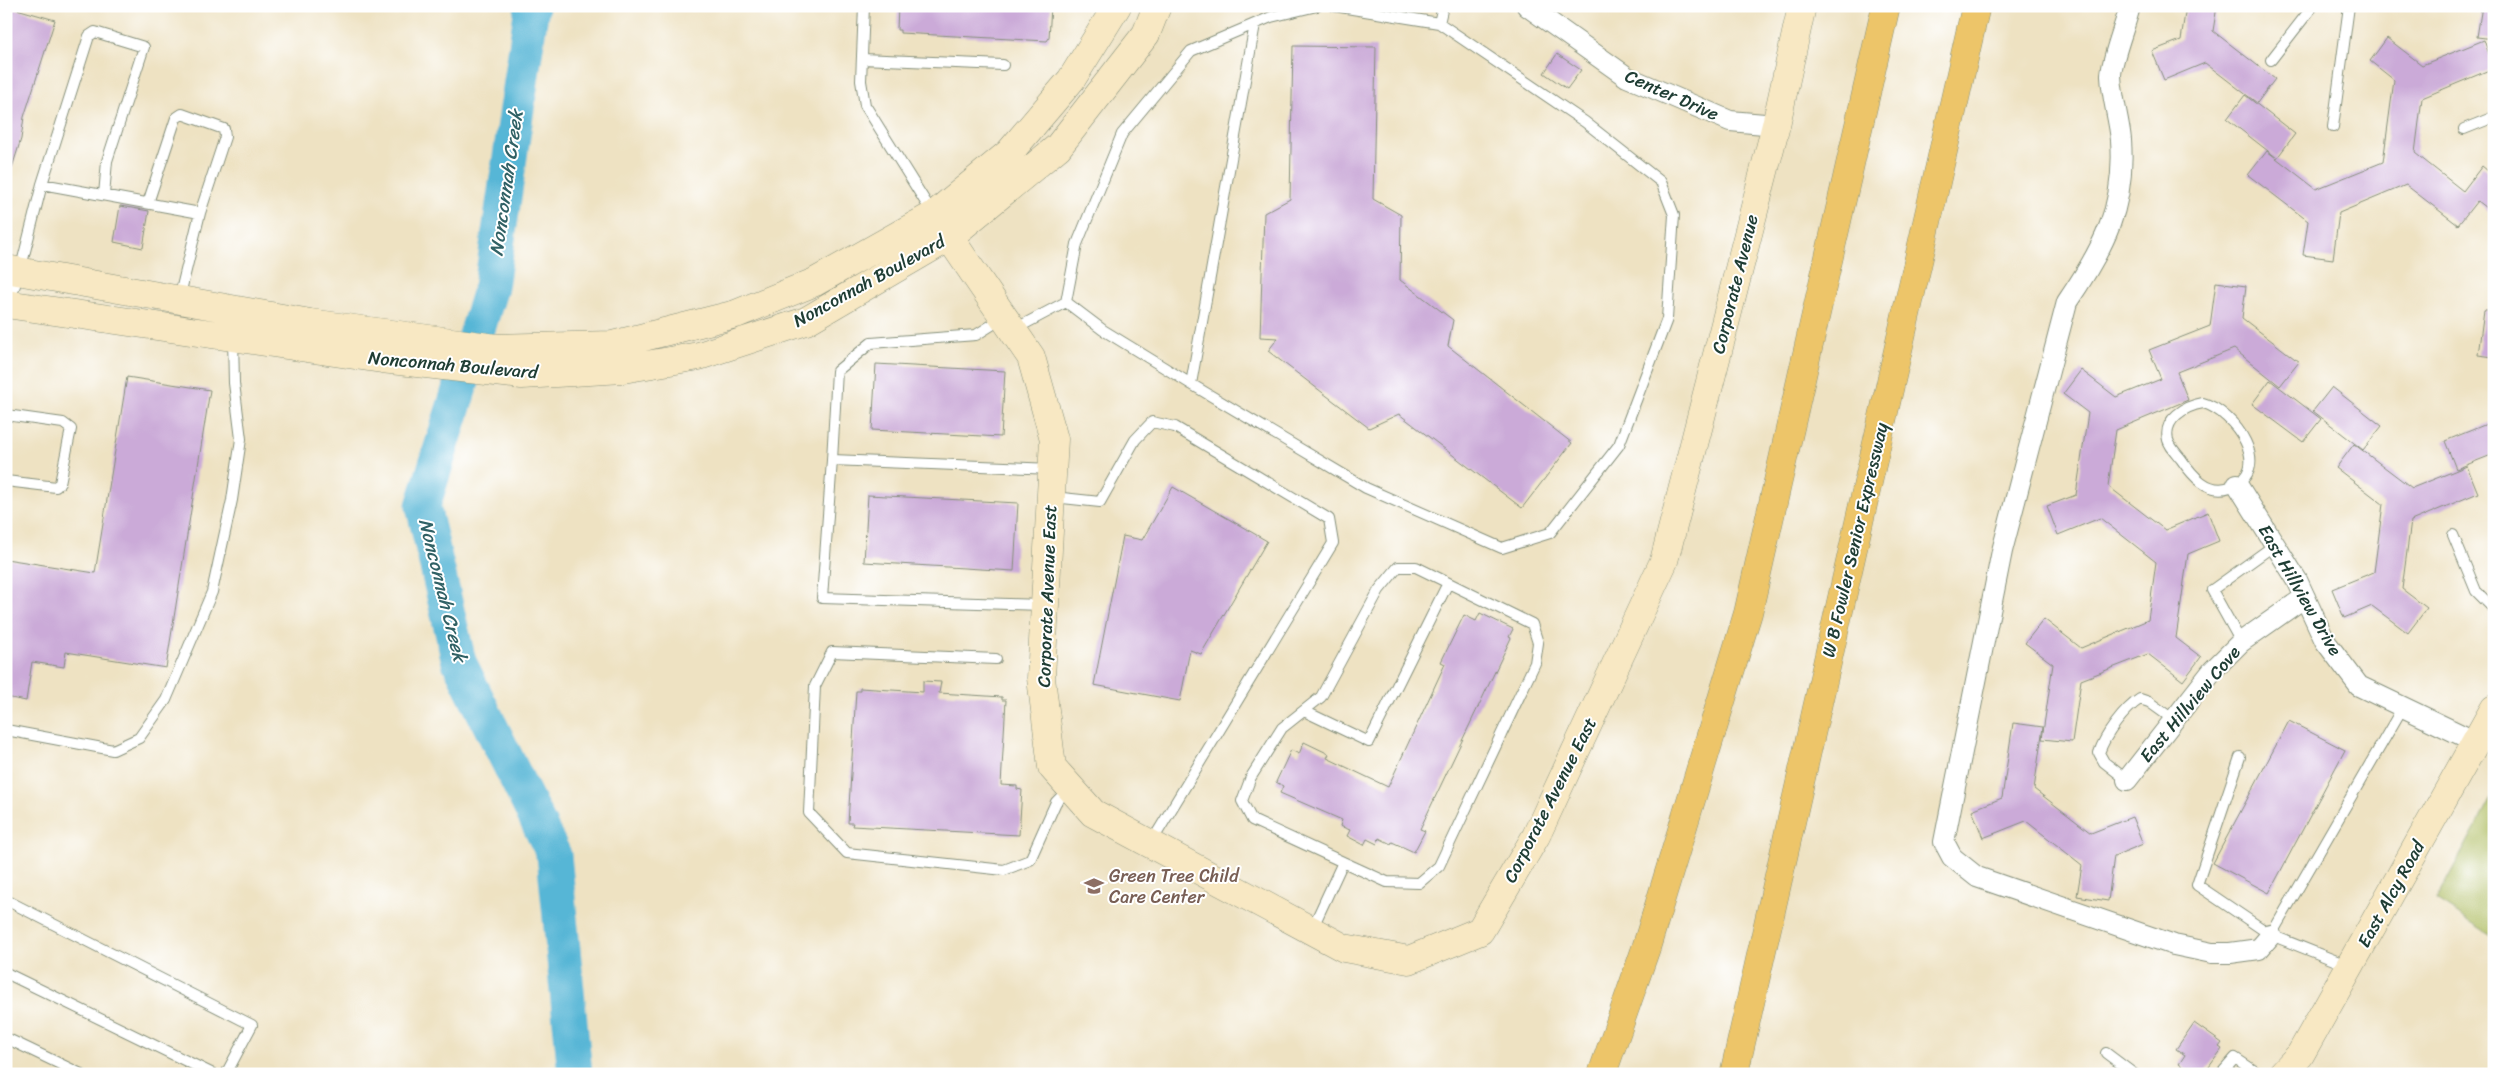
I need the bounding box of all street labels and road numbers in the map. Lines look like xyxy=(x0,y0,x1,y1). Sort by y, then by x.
street label: Center Drive xyxy=(1620,60,1724,130)
street label: Corporate Avenue xyxy=(1702,211,1768,357)
street label: Nonconnah Boulevard xyxy=(787,225,953,336)
street label: Nonconnah Boulevard xyxy=(367,342,541,388)
street label: W B Fowler Senior Expressway xyxy=(1812,419,1898,661)
street label: Corporate Avenue East xyxy=(1028,504,1066,688)
street label: East Hillview Drive xyxy=(2249,518,2351,662)
street label: East Hillview Cove xyxy=(2131,638,2249,770)
street label: Corporate Avenue East xyxy=(1494,711,1606,889)
street label: East Alcy Road xyxy=(2348,833,2434,953)

